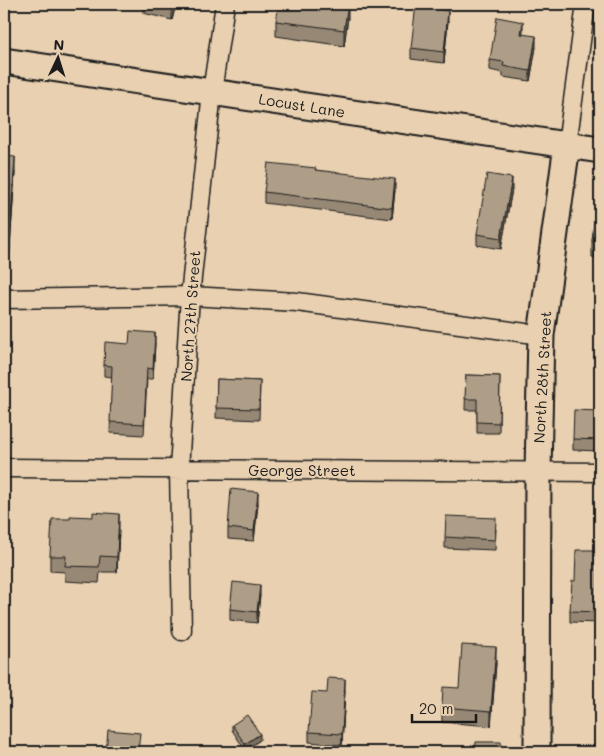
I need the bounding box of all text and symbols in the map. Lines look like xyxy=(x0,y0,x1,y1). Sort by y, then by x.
north arrow xyxy=(32,32,82,82)
text: N xyxy=(53,35,65,54)
street label: Locust Lane xyxy=(257,88,347,122)
street label: North 27th Street xyxy=(175,250,205,382)
street label: North 28th Street xyxy=(529,310,555,444)
street label: George Street xyxy=(248,460,356,480)
scale bar xyxy=(412,691,475,723)
text: 20 m xyxy=(419,698,453,718)

